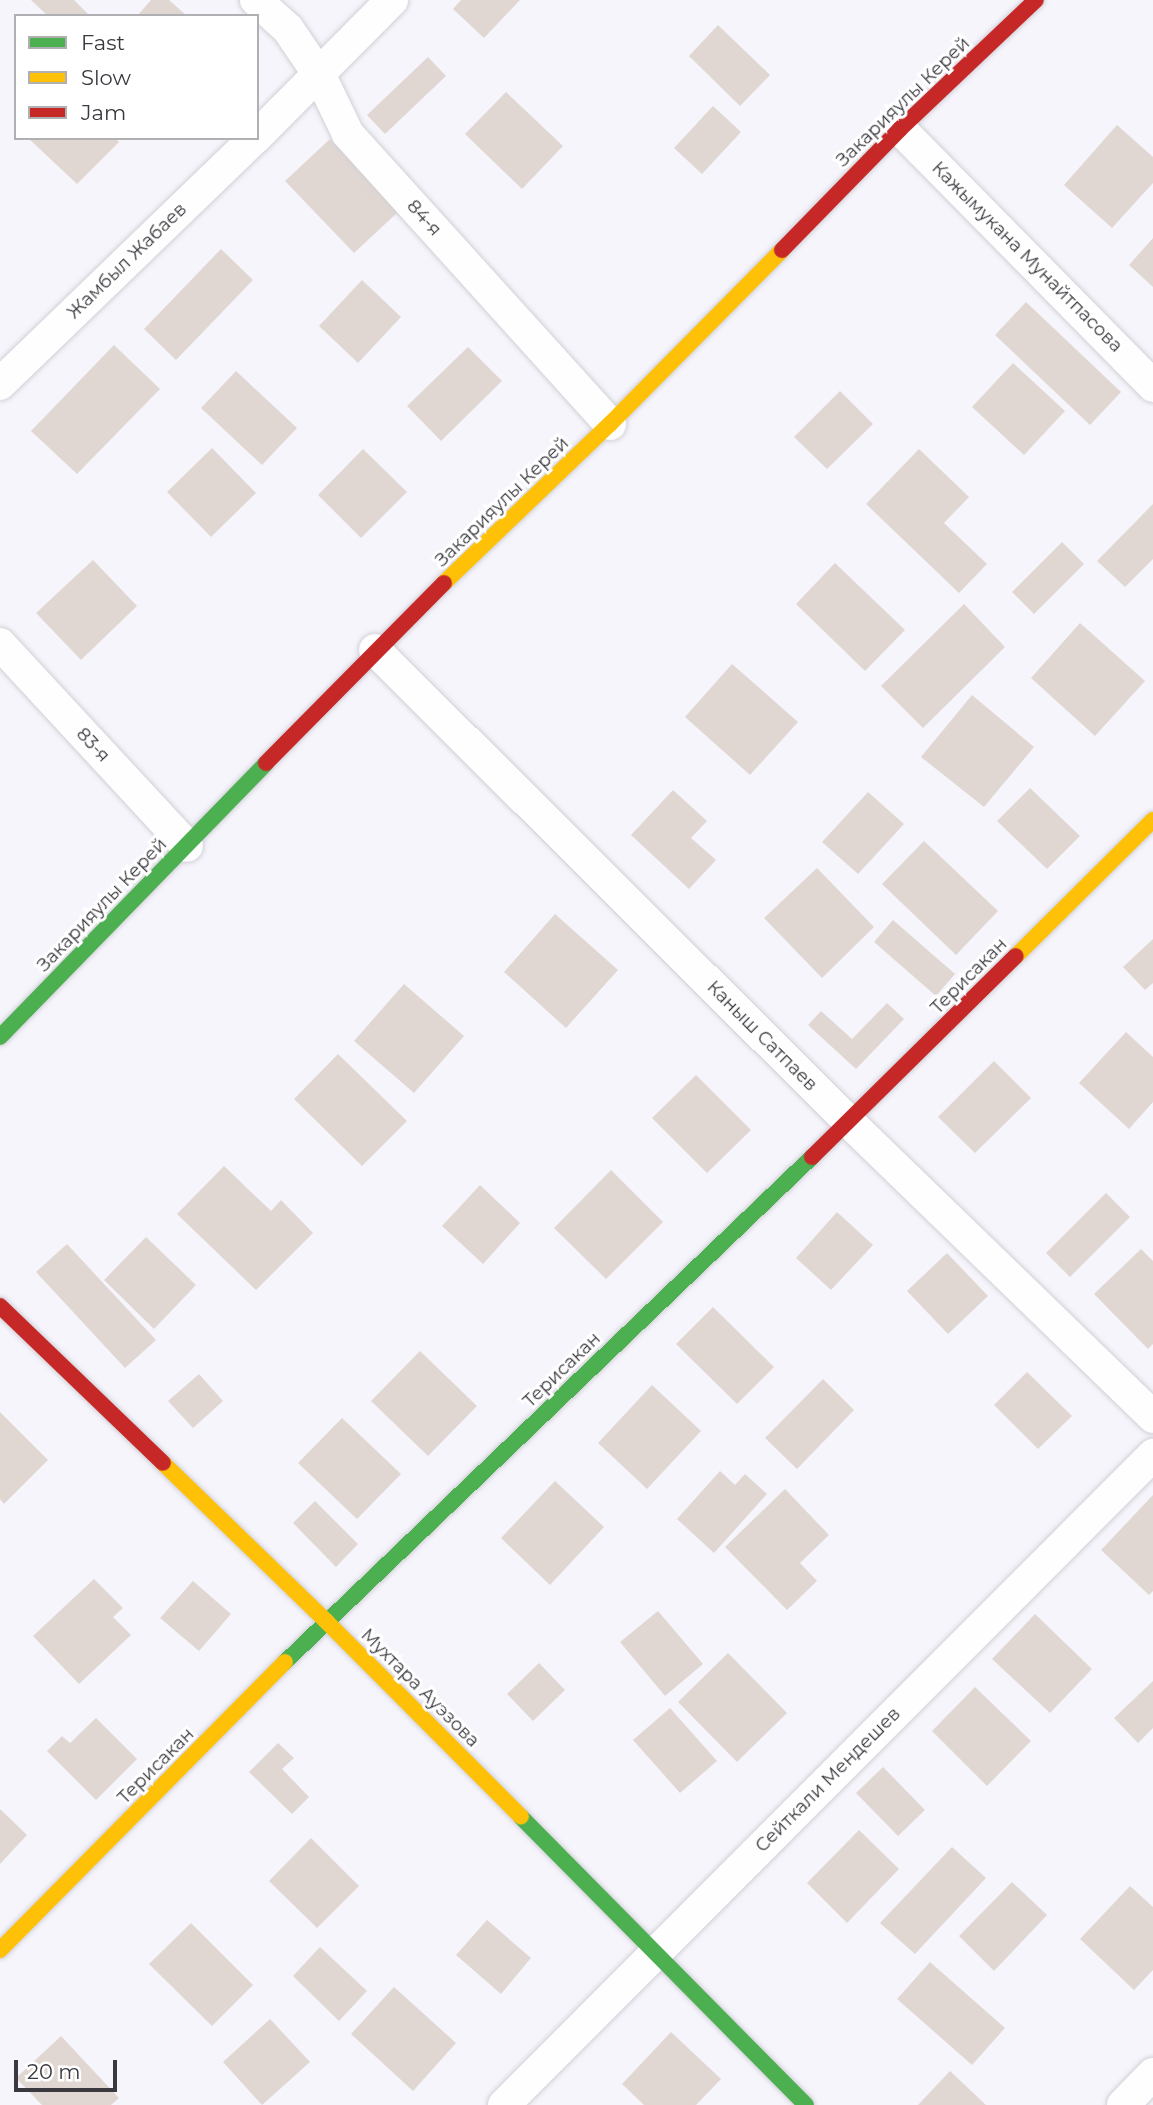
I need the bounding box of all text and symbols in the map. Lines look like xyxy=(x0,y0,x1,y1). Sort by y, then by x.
legend xyxy=(14,14,259,140)
text: Fast xyxy=(81,30,125,55)
street label: Закарияулы Керей xyxy=(832,33,974,171)
text: Slow xyxy=(81,65,131,90)
text: Jam xyxy=(81,100,126,125)
street label: Кажымукана Мунайтпасова xyxy=(927,157,1127,357)
street label: 84-я xyxy=(402,196,446,240)
street label: Жамбыл Жабаев xyxy=(63,199,191,323)
street label: Закарияулы Керей xyxy=(431,433,573,571)
street label: 83-я xyxy=(72,723,114,767)
street label: Закарияулы Керей xyxy=(33,834,171,976)
street label: Терисакан xyxy=(926,933,1012,1019)
street label: Каныш Сатпаев xyxy=(702,976,822,1096)
street label: Терисакан xyxy=(519,1328,605,1412)
street label: Мухтара Ауэзова xyxy=(356,1624,484,1752)
street label: Сейткали Мендешев xyxy=(751,1703,905,1857)
street label: Терисакан xyxy=(113,1723,199,1809)
scale bar xyxy=(18,2046,121,2090)
text: 20 m xyxy=(27,2059,81,2084)

